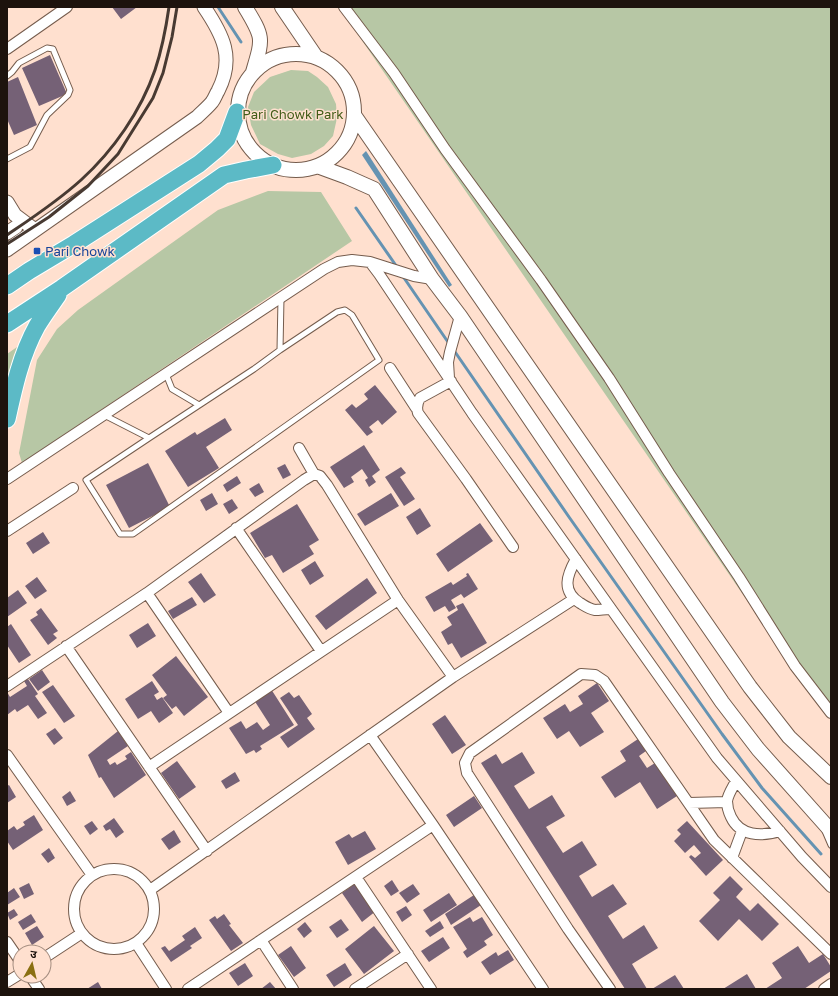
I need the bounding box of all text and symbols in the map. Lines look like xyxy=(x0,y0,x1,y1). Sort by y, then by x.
park label: Pari Chowk Park xyxy=(242,106,344,122)
place label: Pari Chowk xyxy=(45,243,116,259)
marker: Pari Chowk xyxy=(32,246,42,256)
north arrow xyxy=(12,944,52,984)
text: उ xyxy=(29,947,38,961)

